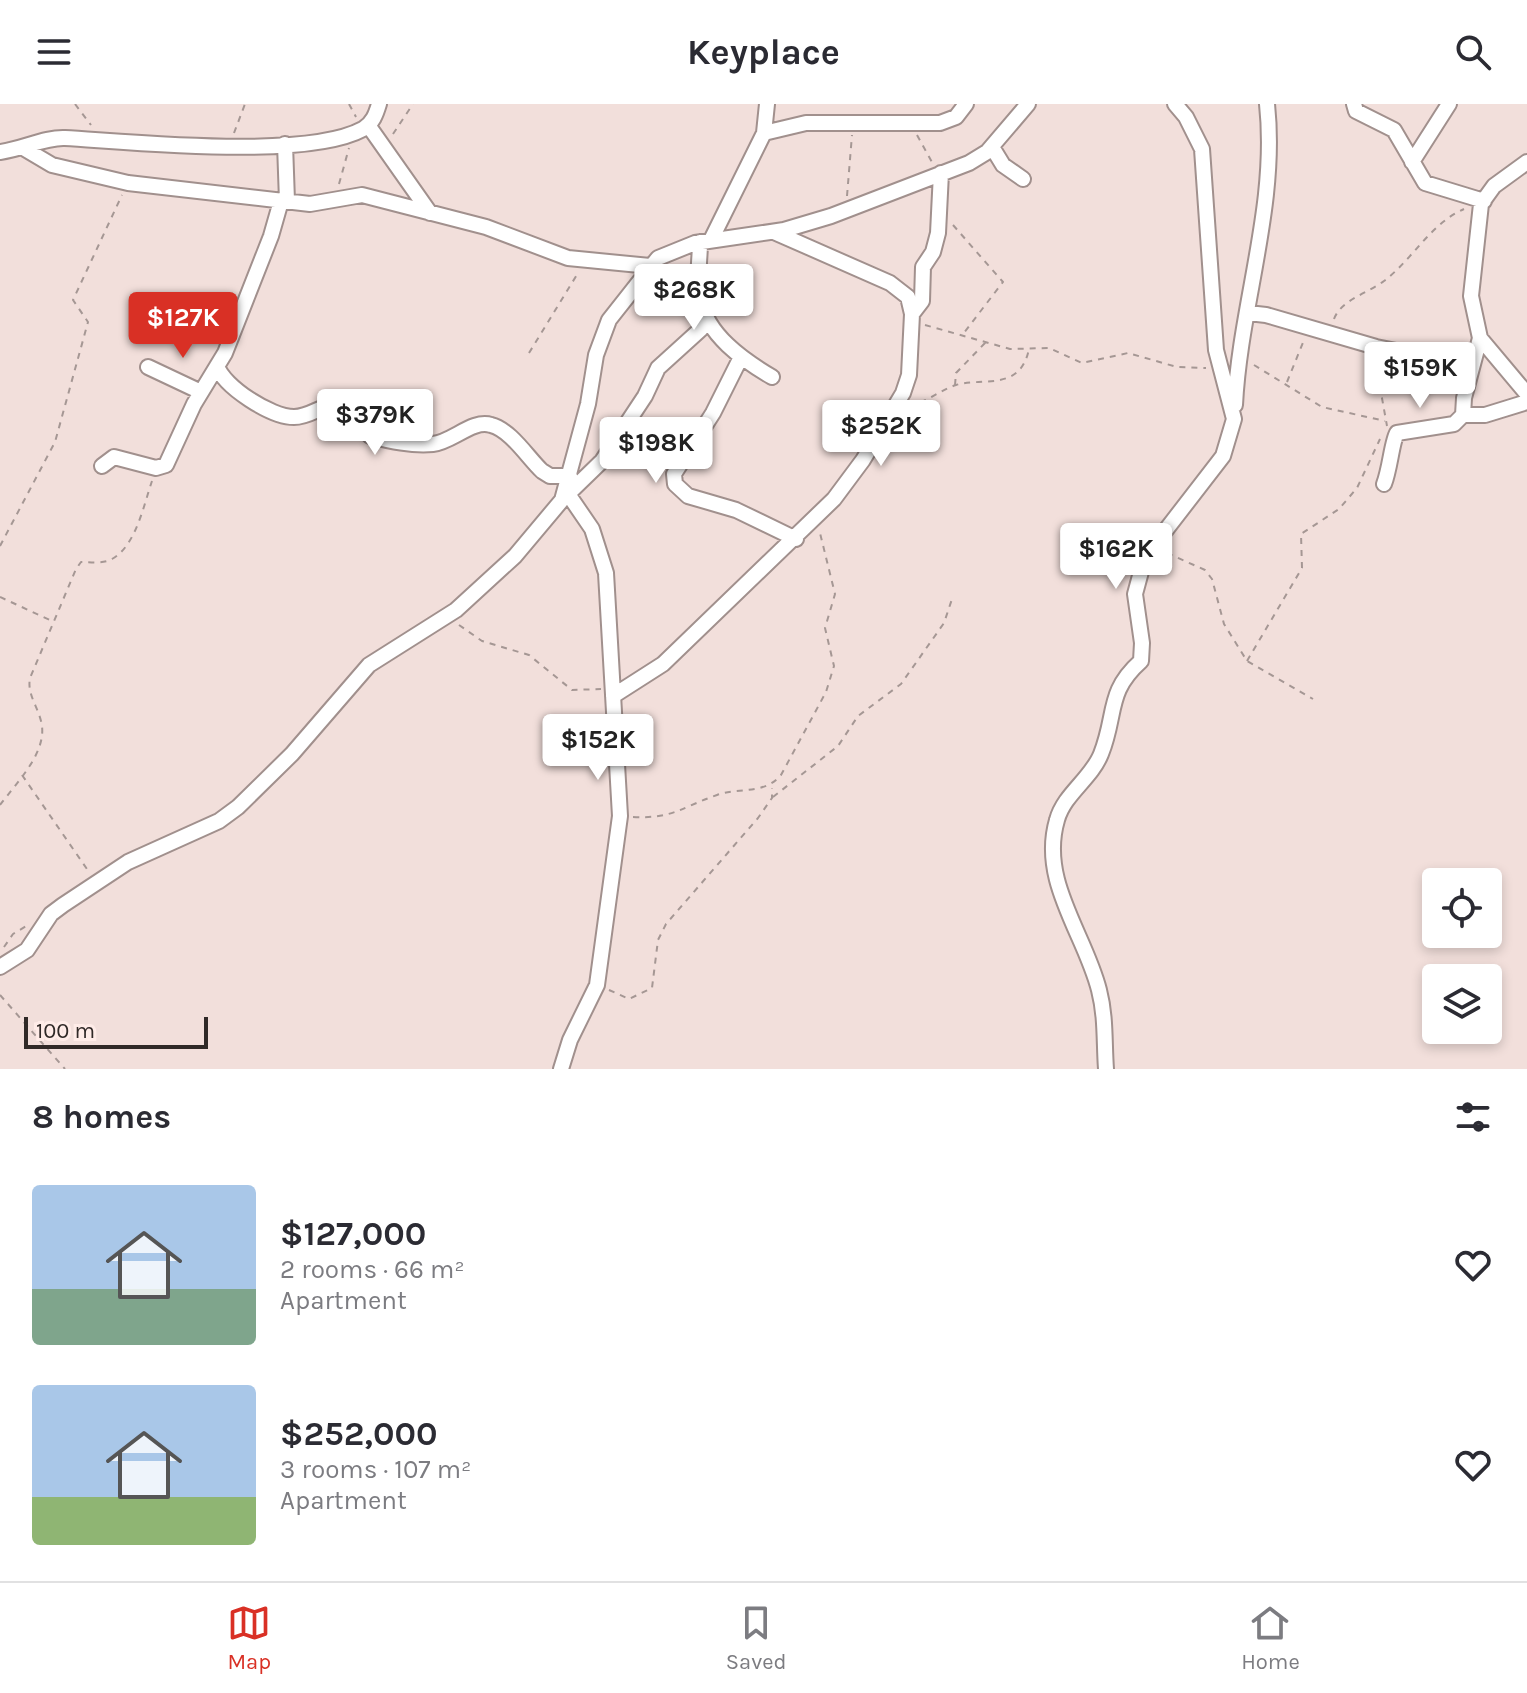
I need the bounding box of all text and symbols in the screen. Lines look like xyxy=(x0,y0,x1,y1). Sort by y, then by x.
icon: menu xyxy=(32,30,76,74)
icon: search xyxy=(1451,30,1495,74)
text: Keyplace xyxy=(687,31,840,73)
pin: $268K xyxy=(638,264,750,332)
text: $268K xyxy=(652,274,736,305)
pin: $127K xyxy=(127,292,239,360)
text: $127K xyxy=(147,302,219,333)
pin: $159K xyxy=(1364,342,1476,410)
text: $159K xyxy=(1382,352,1458,383)
pin: $379K xyxy=(319,389,431,457)
text: $379K xyxy=(335,399,415,430)
pin: $252K xyxy=(825,400,937,468)
text: $252K xyxy=(840,410,922,441)
pin: $198K xyxy=(600,417,712,485)
text: $198K xyxy=(618,427,694,458)
pin: $162K xyxy=(1060,523,1172,591)
text: $162K xyxy=(1078,533,1154,564)
pin: $152K xyxy=(542,714,654,782)
text: $152K xyxy=(560,724,636,755)
map controls xyxy=(1422,868,1502,1044)
button: locate xyxy=(1422,868,1502,948)
button: layers xyxy=(1422,964,1502,1044)
scale bar xyxy=(24,1013,208,1049)
text: 100 m xyxy=(36,1018,95,1044)
icon: filters xyxy=(1451,1095,1495,1139)
text: 8 homes xyxy=(32,1097,171,1137)
text: $127,000 xyxy=(280,1214,426,1254)
icon: home xyxy=(96,1217,192,1313)
icon: heart xyxy=(1451,1243,1495,1287)
text: 2 rooms · 66 m² xyxy=(280,1254,465,1285)
text: Apartment xyxy=(280,1285,407,1316)
text: $252,000 xyxy=(280,1414,437,1454)
icon: home xyxy=(96,1417,192,1513)
icon: heart xyxy=(1451,1443,1495,1487)
text: 3 rooms · 107 m² xyxy=(280,1454,471,1485)
text: Apartment xyxy=(280,1485,407,1516)
tab: Map xyxy=(227,1601,271,1675)
tab: Saved xyxy=(726,1601,787,1675)
tab: Home xyxy=(1241,1601,1300,1675)

